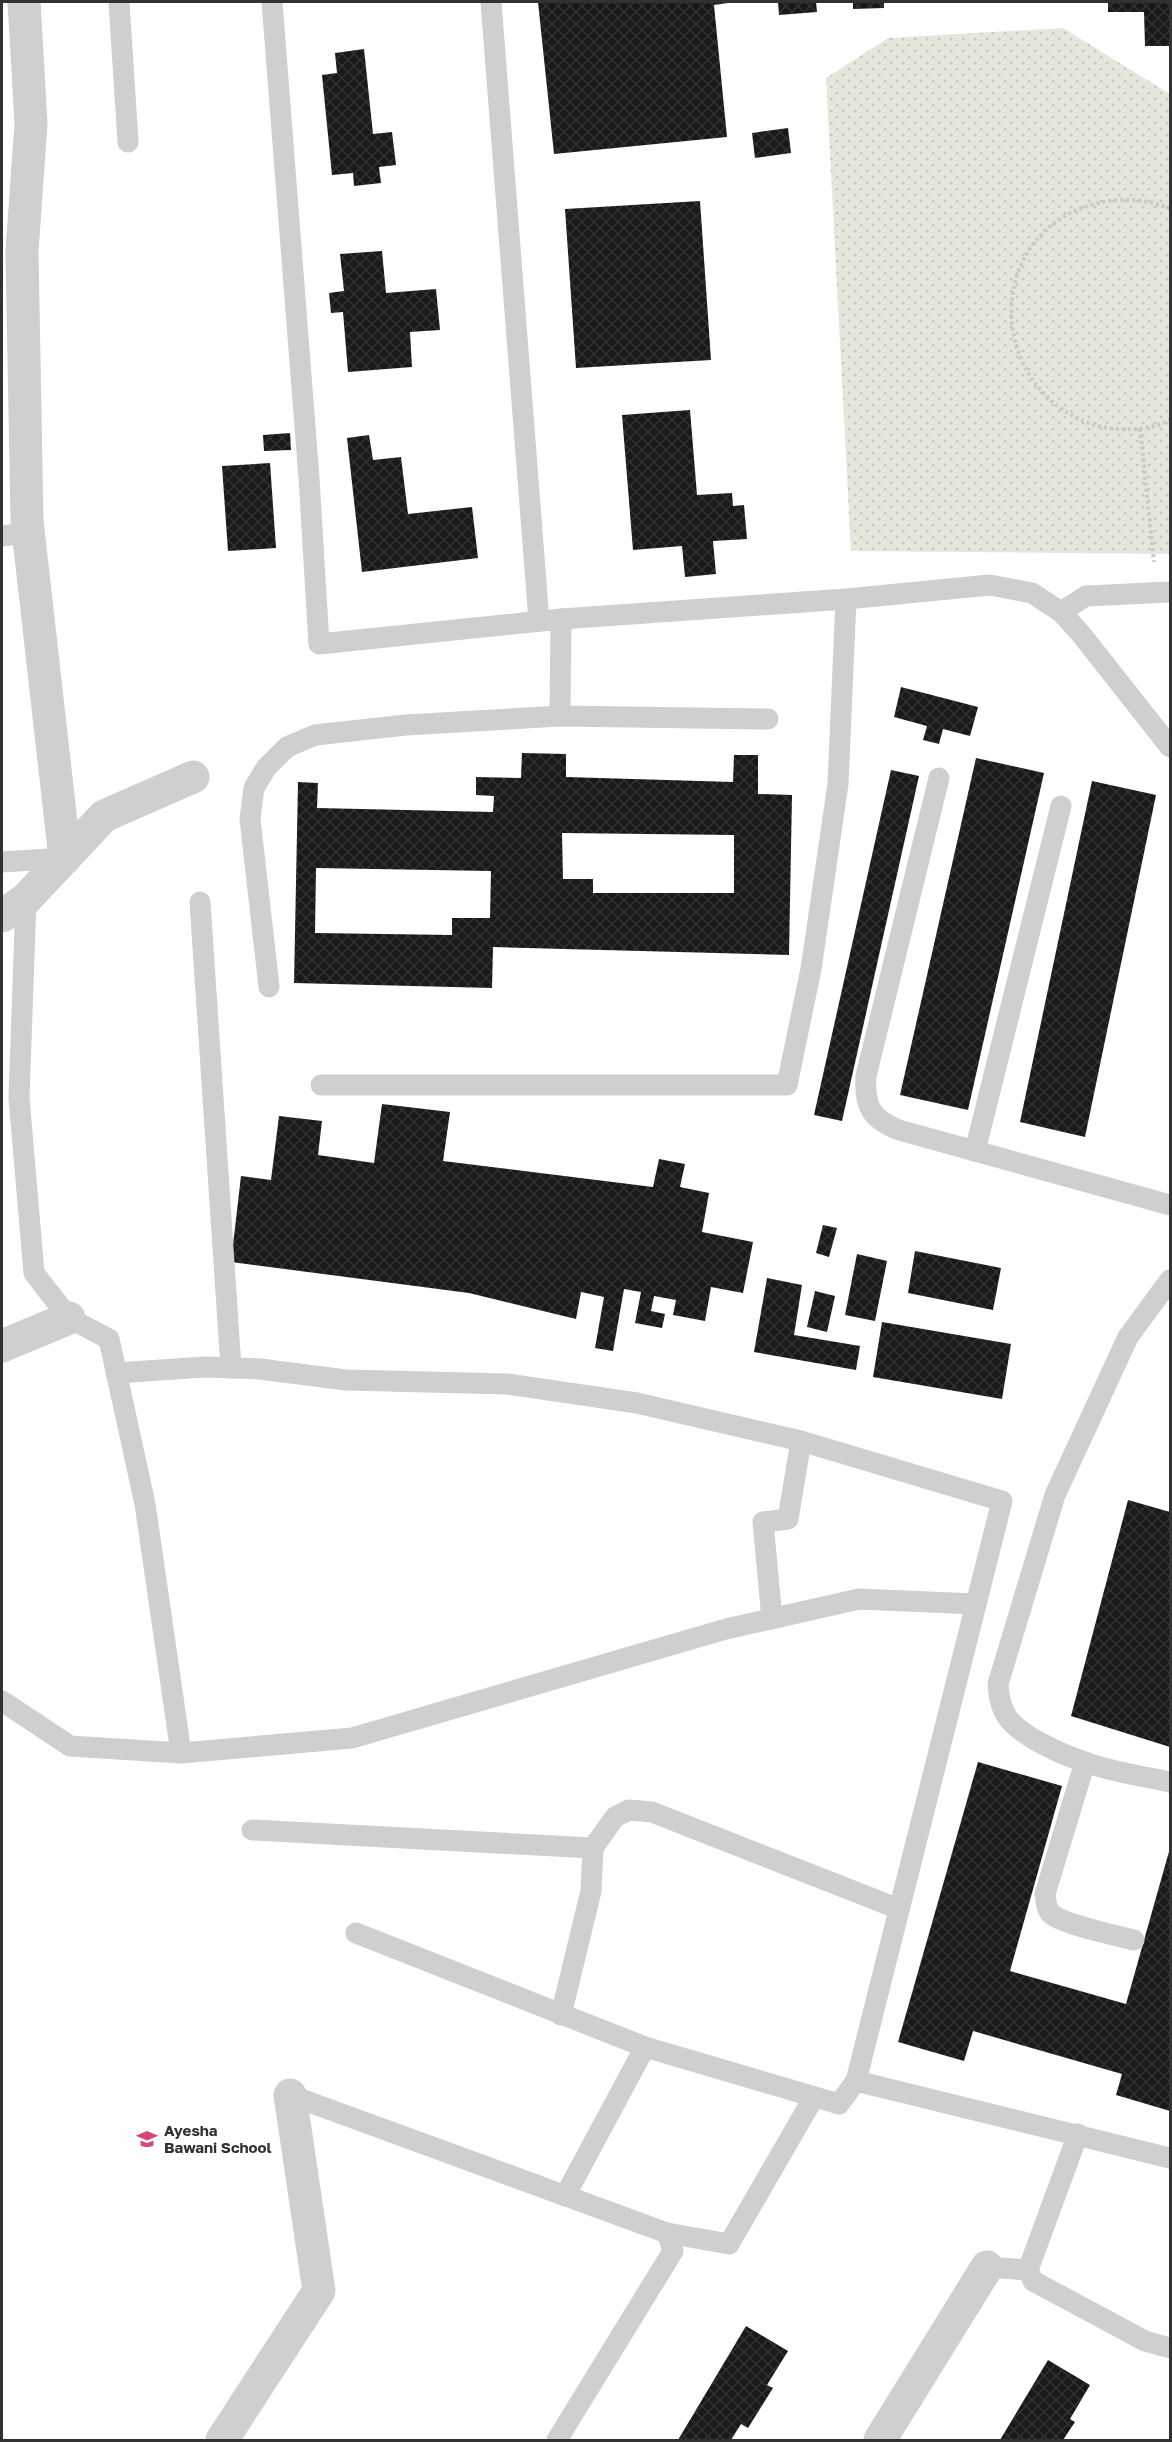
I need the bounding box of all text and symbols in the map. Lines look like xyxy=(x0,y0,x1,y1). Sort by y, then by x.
place label: Ayesha Bawani School xyxy=(164,2121,272,2156)
school or university icon: Ayesha Bawani School xyxy=(135,2127,159,2151)

